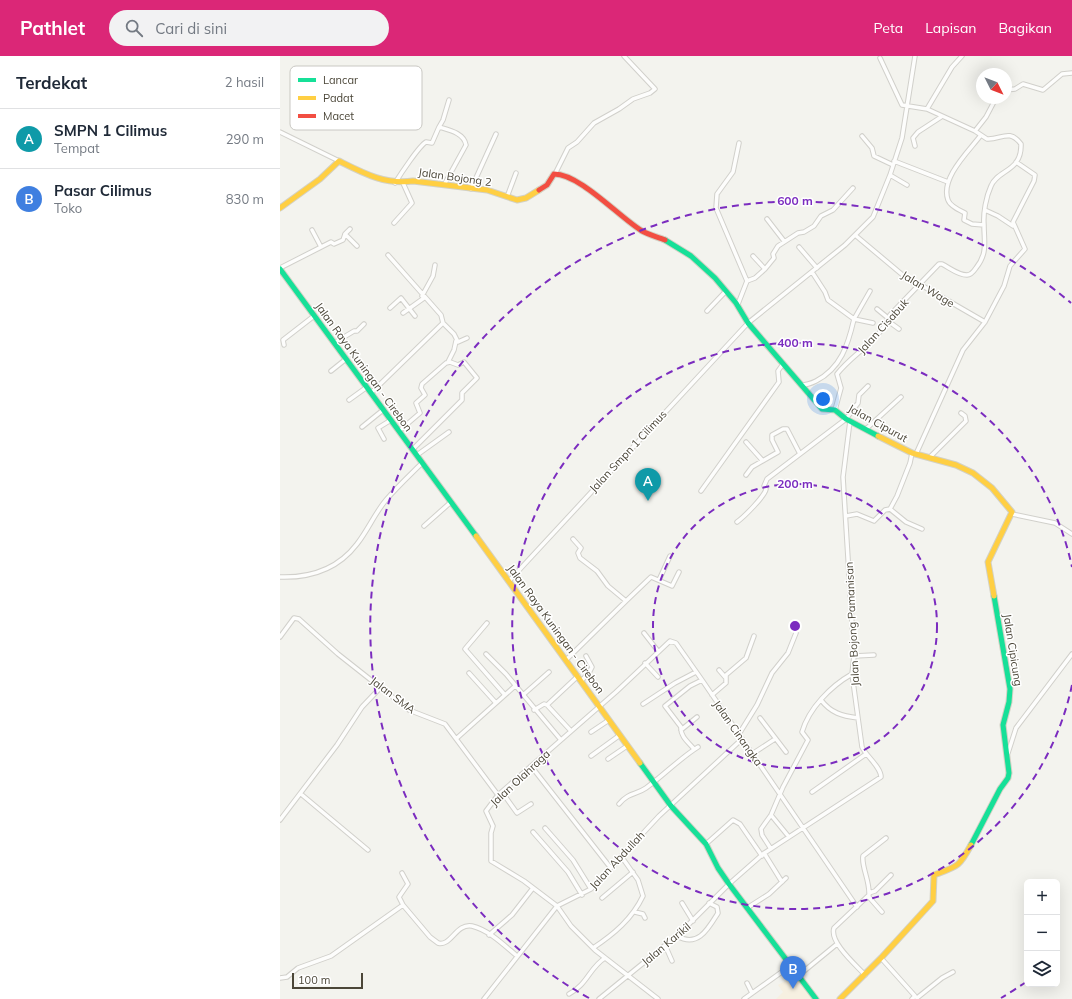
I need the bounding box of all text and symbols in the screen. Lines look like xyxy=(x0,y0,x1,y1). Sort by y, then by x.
search box xyxy=(109,10,389,46)
text: Pathlet xyxy=(20,16,85,40)
icon: search xyxy=(123,17,145,39)
text: Cari di sini xyxy=(155,19,227,38)
text: Peta xyxy=(874,19,903,37)
text: Lapisan xyxy=(925,19,977,37)
text: Bagikan xyxy=(999,19,1052,37)
legend xyxy=(290,66,422,130)
north arrow xyxy=(976,68,1012,104)
text: Terdekat xyxy=(16,72,87,93)
text: Lancar xyxy=(323,73,358,87)
text: 2 hasil xyxy=(225,74,264,90)
text: Padat xyxy=(323,91,354,105)
text: Macet xyxy=(323,109,354,123)
text: SMPN 1 Cilimus xyxy=(54,121,167,140)
text: A xyxy=(24,131,34,147)
text: 290 m xyxy=(226,131,264,147)
text: Tempat xyxy=(54,140,100,156)
street label: Jalan Bojong 2 xyxy=(417,165,493,189)
text: Pasar Cilimus xyxy=(54,181,152,200)
text: B xyxy=(25,191,33,207)
text: 830 m xyxy=(226,191,264,207)
text: 600 m xyxy=(777,193,813,208)
text: Toko xyxy=(54,200,82,216)
street label: Jalan Wage xyxy=(899,268,957,310)
street label: Jalan Cisabuk xyxy=(855,295,912,357)
street label: Jalan Raya Kuningan - Cirebon xyxy=(312,300,416,434)
text: 400 m xyxy=(777,335,813,350)
your location xyxy=(813,389,833,409)
street label: Jalan Cipurut xyxy=(846,401,910,445)
street label: Jalan Smpn 1 Cilimus xyxy=(586,407,670,495)
pin: A xyxy=(635,468,661,501)
text: 200 m xyxy=(777,476,813,491)
street label: Jalan Bojong Pamanisan xyxy=(842,561,862,687)
street label: Jalan Raya Kuningan - Cirebon xyxy=(504,562,608,696)
street label: Jalan Cipicung xyxy=(1000,613,1026,687)
centre of rings xyxy=(788,619,802,633)
street label: Jalan SMA xyxy=(368,673,418,717)
street label: Jalan Cinangka xyxy=(710,697,766,769)
street label: Jalan Olahraga xyxy=(487,747,553,809)
street label: Jalan Abdullah xyxy=(586,828,648,892)
map controls xyxy=(1024,879,1060,987)
button: + xyxy=(1024,879,1060,915)
button: − xyxy=(1024,915,1060,951)
street label: Jalan Karikil xyxy=(639,919,693,969)
button: layers xyxy=(1024,951,1060,987)
pin: B xyxy=(780,956,806,989)
scale bar xyxy=(292,971,363,990)
text: 100 m xyxy=(298,973,330,987)

